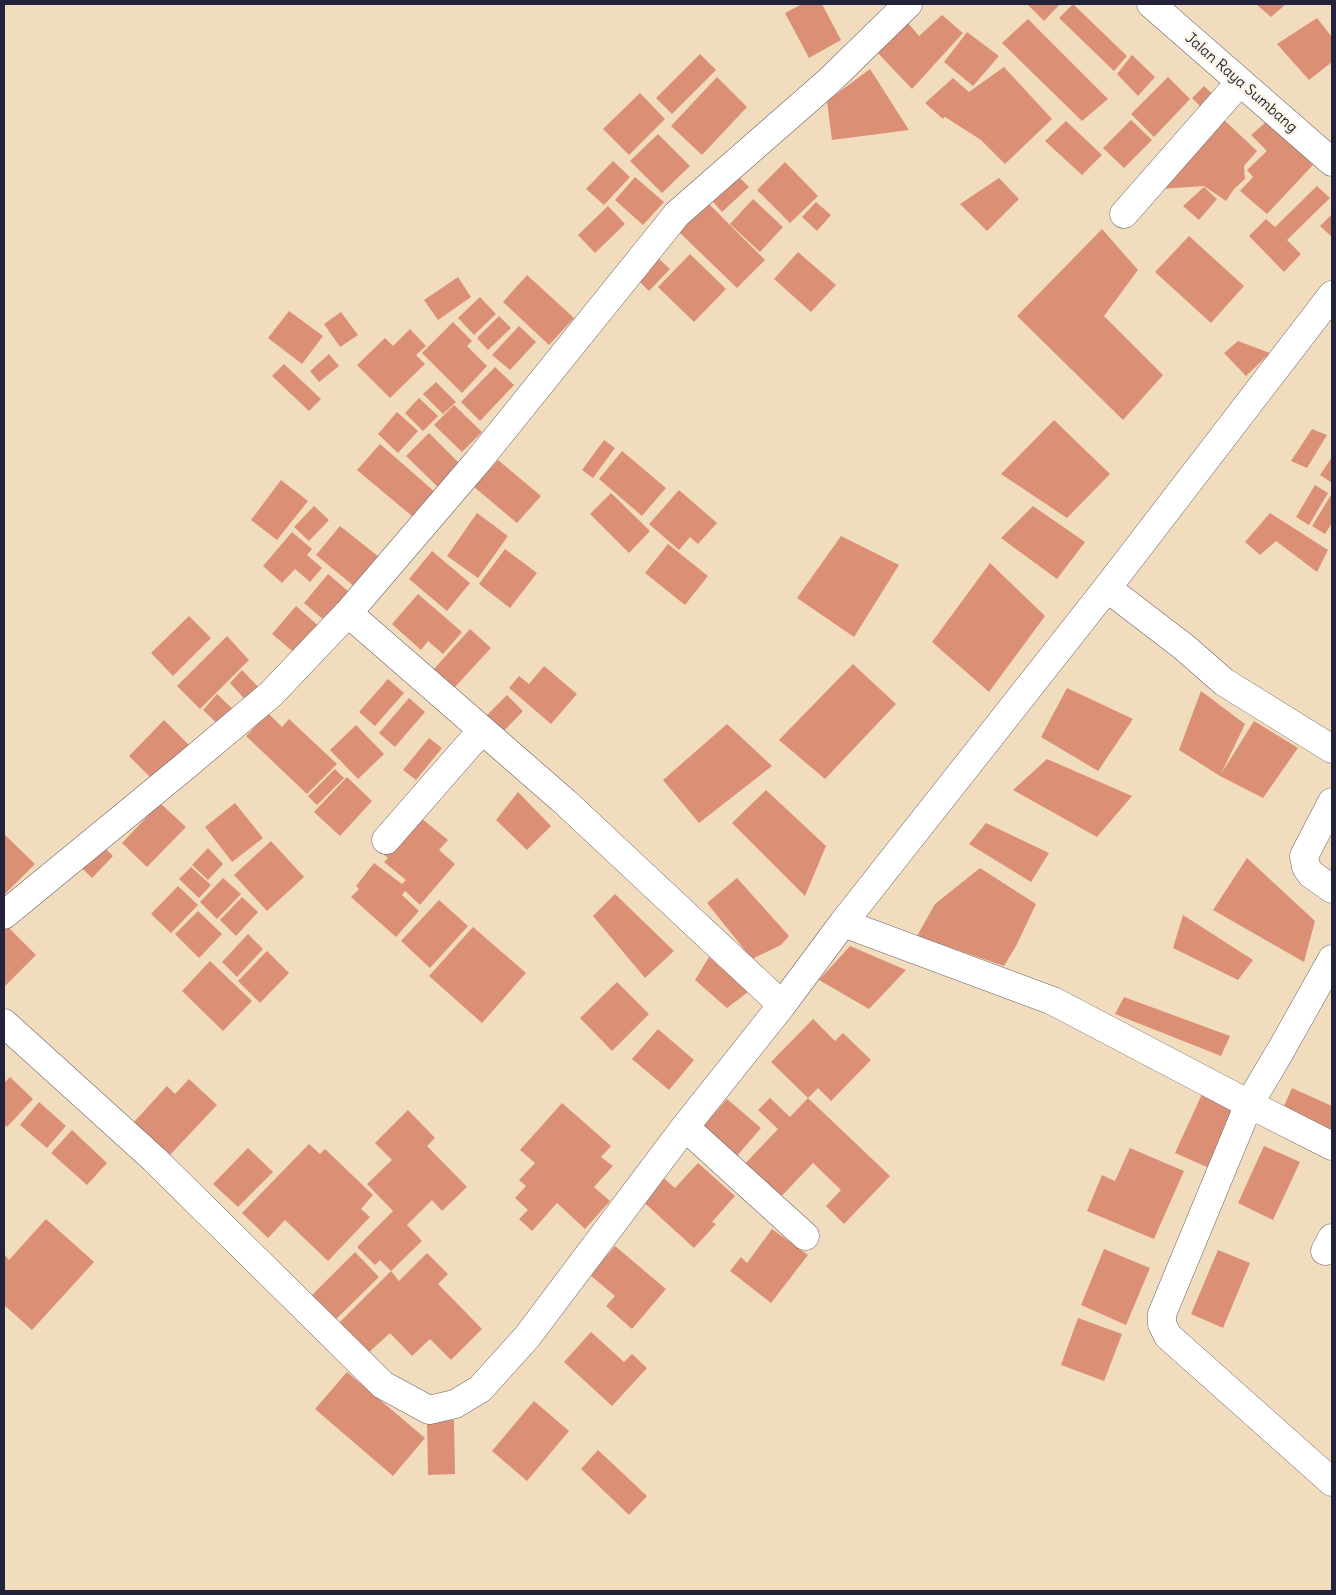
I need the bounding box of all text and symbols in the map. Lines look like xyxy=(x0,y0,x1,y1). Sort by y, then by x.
street label: Jalan Raya Sumbang xyxy=(1181,29,1301,137)

